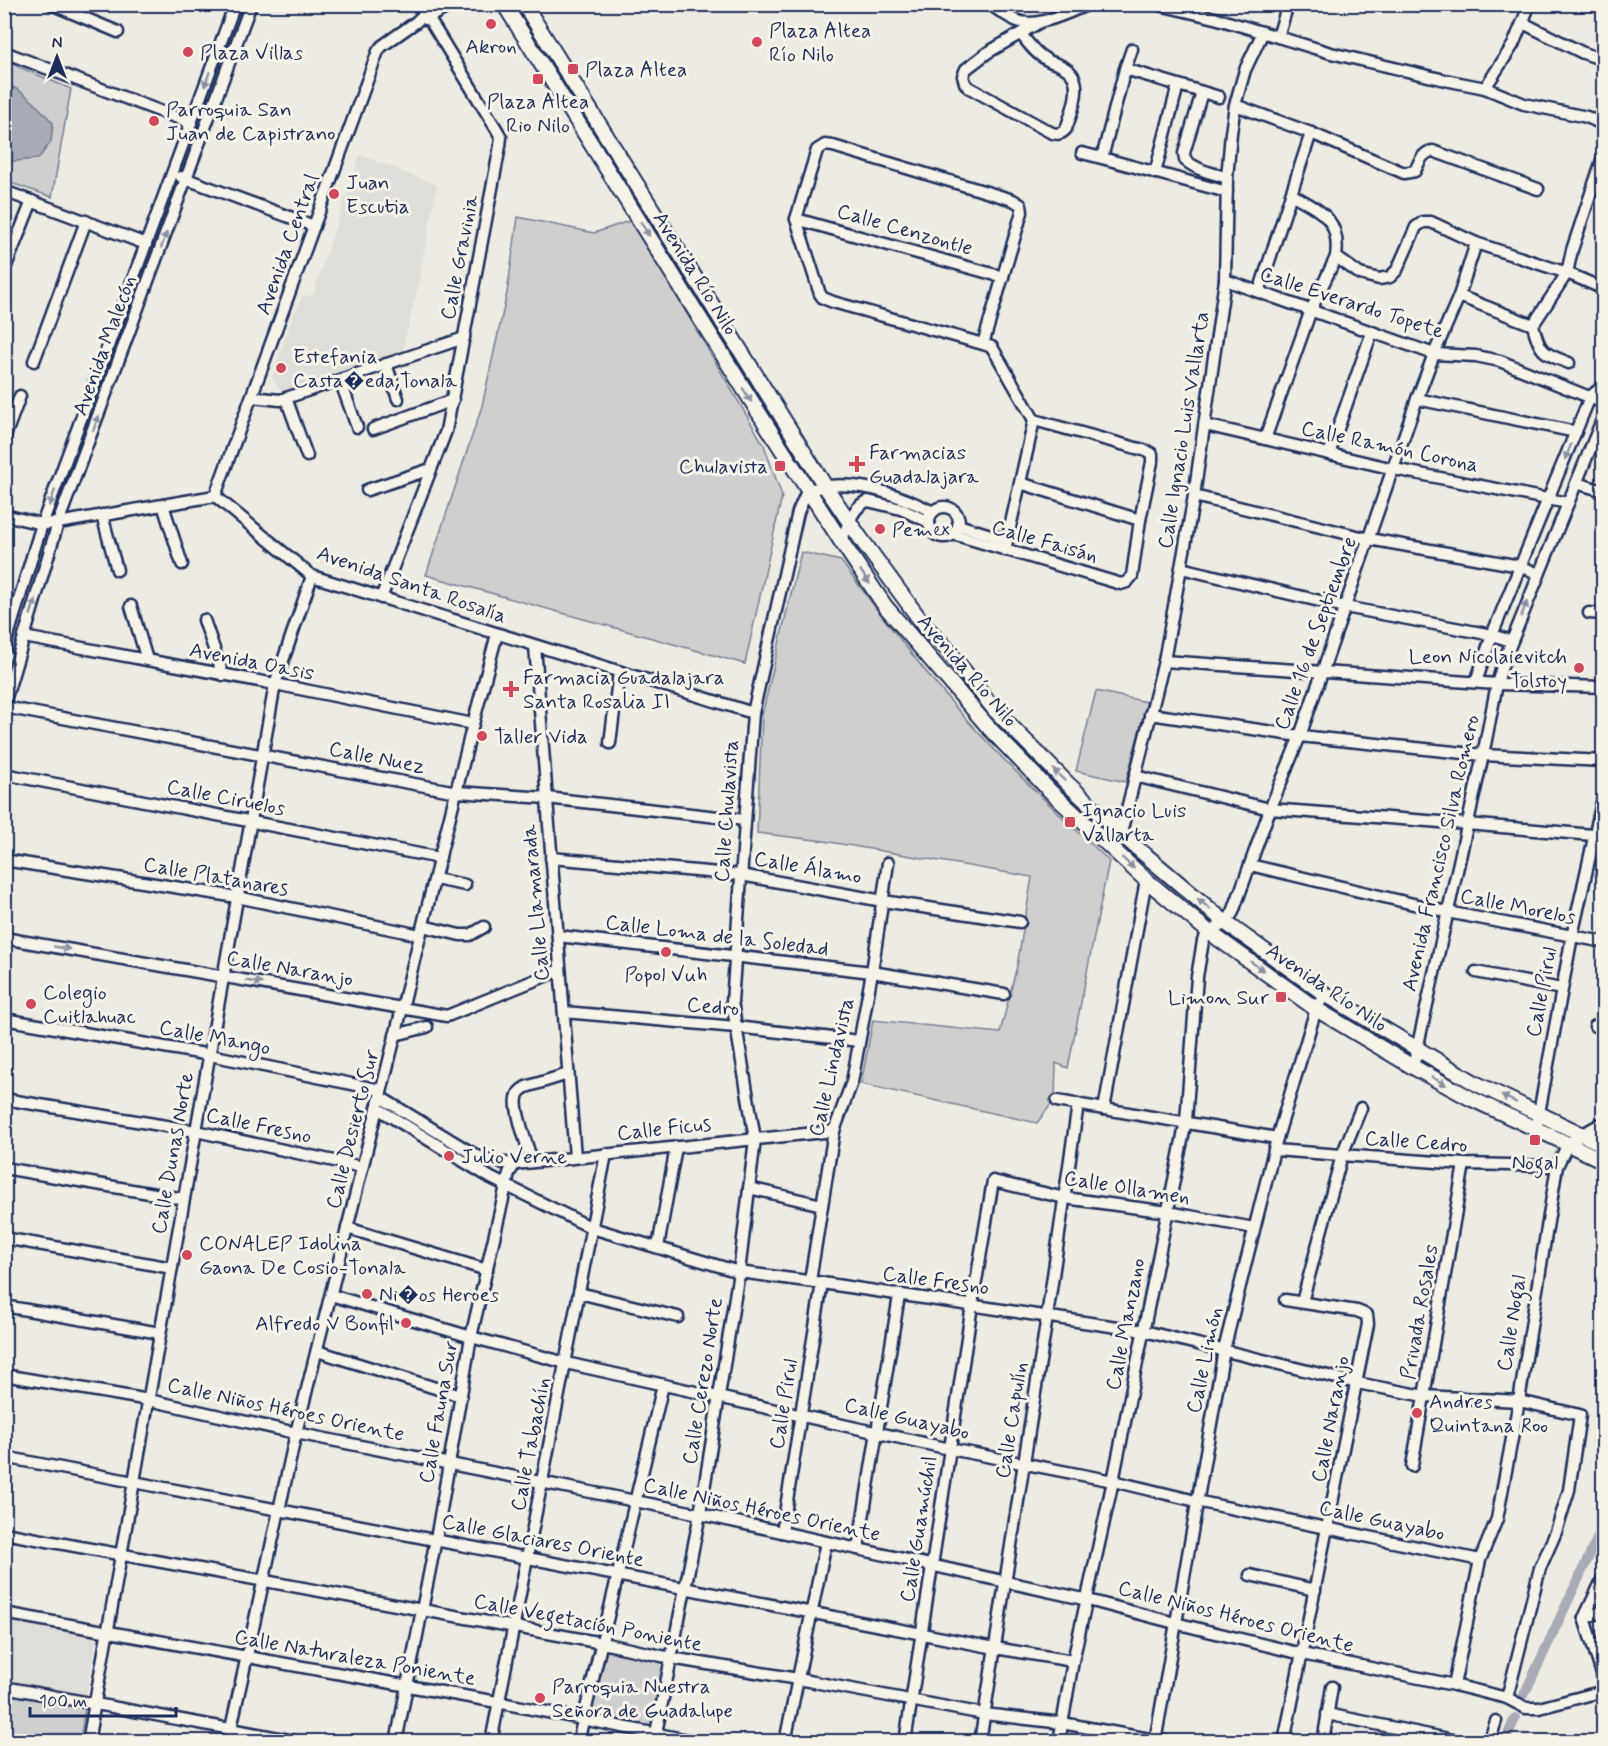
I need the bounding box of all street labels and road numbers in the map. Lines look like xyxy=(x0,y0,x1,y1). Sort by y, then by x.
street label: Avenida Central xyxy=(249,170,326,319)
street label: Calle Gravinia xyxy=(434,192,486,322)
street label: Calle Cenzontle xyxy=(834,197,976,263)
street label: Avenida Río Nilo xyxy=(646,206,744,341)
street label: Calle Everardo Topete xyxy=(1256,260,1448,346)
street label: Avenida Malecón xyxy=(67,271,143,420)
street label: Calle Ignacio Luis Vallarta xyxy=(1151,310,1217,551)
street label: Calle Ramón Corona xyxy=(1298,414,1481,479)
street label: Calle Faisán xyxy=(988,513,1101,570)
street label: Calle 16 de Septiembre xyxy=(1268,533,1364,734)
street label: Avenida Santa Rosalía xyxy=(313,539,510,631)
street label: Avenida Río Nilo xyxy=(910,608,1024,733)
street label: Avenida Oasis xyxy=(187,636,317,688)
street label: Avenida Francisco Silva Romero xyxy=(1395,712,1486,994)
street label: Calle Nuez xyxy=(326,735,427,781)
street label: Calle Chulavista xyxy=(708,739,746,883)
street label: Calle Ciruelos xyxy=(164,773,287,823)
street label: Calle Llamarada xyxy=(515,823,557,982)
street label: Calle Álamo xyxy=(752,845,864,891)
street label: Calle Platanares xyxy=(141,850,291,904)
street label: Calle Morelos xyxy=(1458,882,1578,932)
street label: Calle Loma de la Soledad xyxy=(604,908,830,964)
street label: Avenida Río Nilo xyxy=(1260,937,1393,1039)
street label: Calle Naranjo xyxy=(224,944,355,994)
street label: Calle Pirul xyxy=(1520,945,1564,1040)
street label: Cedro xyxy=(685,991,740,1023)
street label: Calle Lindavista xyxy=(802,995,862,1139)
street label: Calle Mango xyxy=(157,1013,273,1063)
street label: Calle Desierto Sur xyxy=(320,1046,386,1212)
street label: Calle Dunas Norte xyxy=(145,1070,201,1236)
street label: Calle Fresno xyxy=(203,1101,314,1151)
street label: Calle Ficus xyxy=(616,1110,713,1148)
street label: Calle Cedro xyxy=(1364,1124,1468,1160)
street label: Calle Ollamen xyxy=(1062,1164,1192,1212)
street label: Privada Rosales xyxy=(1394,1242,1446,1382)
street label: Calle Manzano xyxy=(1099,1256,1153,1393)
street label: Calle Fresno xyxy=(881,1260,991,1302)
street label: Calle Nogal xyxy=(1491,1273,1535,1374)
street label: Calle Cerezo Norte xyxy=(676,1296,730,1467)
street label: Calle Limón xyxy=(1180,1304,1230,1416)
street label: Calle Fauna Sur xyxy=(413,1338,465,1486)
street label: Calle Naranjo xyxy=(1305,1354,1357,1485)
street label: Calle Pirul xyxy=(763,1357,805,1451)
street label: Calle Capulín xyxy=(989,1360,1035,1480)
street label: Calle Niños Héroes Oriente xyxy=(165,1371,407,1449)
street label: Calle Tabachín xyxy=(504,1375,558,1513)
street label: Calle Guayabo xyxy=(841,1391,972,1447)
street label: Calle Guamúchil xyxy=(894,1454,944,1604)
street label: Calle Niños Héroes Oriente xyxy=(641,1471,883,1549)
street label: Calle Guayabo xyxy=(1316,1494,1447,1548)
street label: Calle Glaciares Oriente xyxy=(439,1508,646,1574)
street label: Calle Niños Héroes Oriente xyxy=(1115,1574,1356,1660)
street label: Calle Vegetación Poniente xyxy=(471,1587,704,1661)
street label: Calle Naturaleza Poniente xyxy=(232,1623,478,1693)

